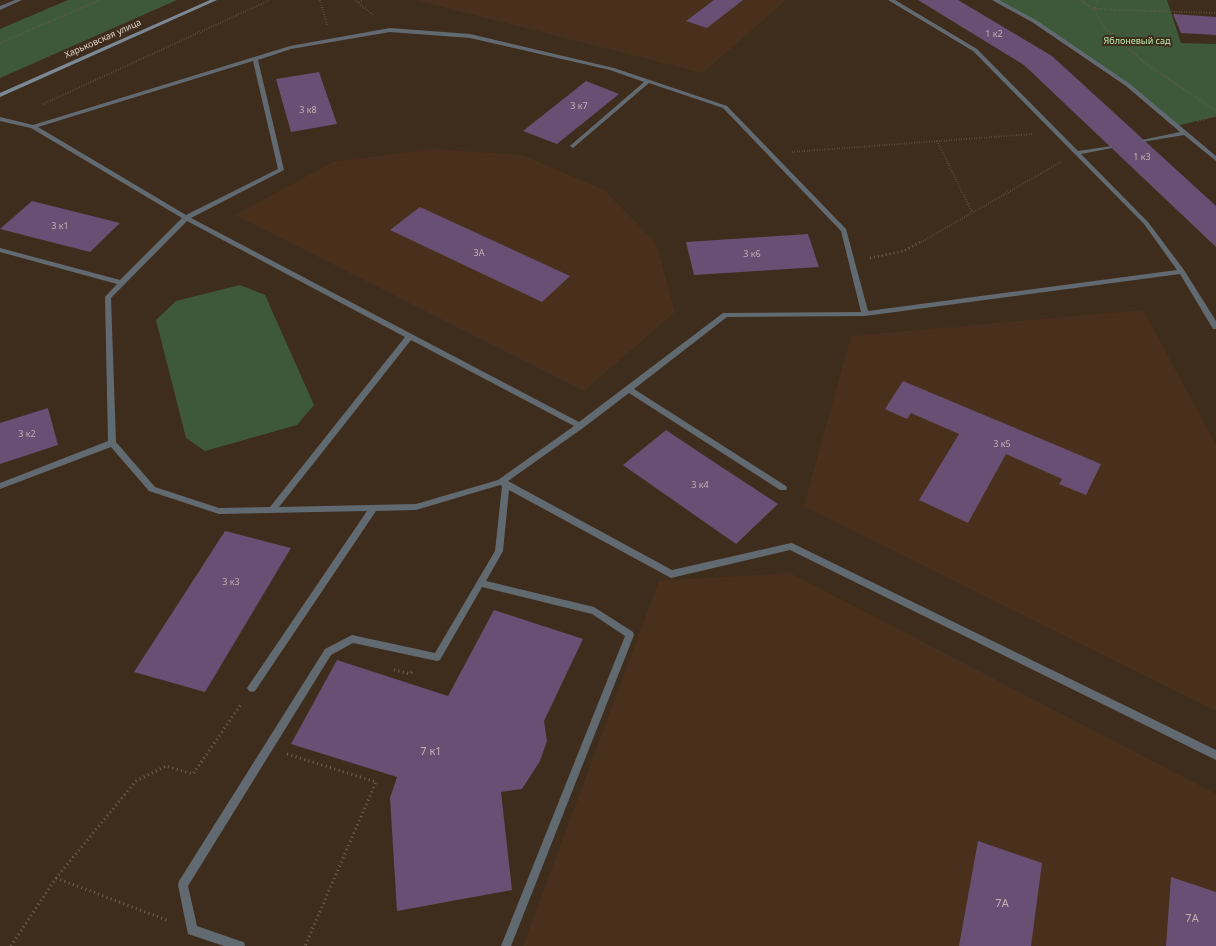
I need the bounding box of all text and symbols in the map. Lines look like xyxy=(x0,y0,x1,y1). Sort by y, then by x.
street label: Харьковская улица xyxy=(63,17,143,61)
house number: 1 к2 xyxy=(985,29,1003,39)
park label: Яблоневый сад xyxy=(1104,36,1170,46)
house number: 3 к7 xyxy=(570,101,588,111)
house number: 3 к8 xyxy=(299,105,317,115)
house number: 1 к3 xyxy=(1133,152,1151,162)
house number: 3 к1 xyxy=(51,221,69,231)
house number: 3А xyxy=(474,248,484,258)
house number: 3 к6 xyxy=(743,249,761,259)
house number: 3 к2 xyxy=(18,429,36,439)
house number: 3 к5 xyxy=(993,439,1011,449)
house number: 3 к4 xyxy=(691,480,709,490)
house number: 3 к3 xyxy=(222,577,240,587)
house number: 7 к1 xyxy=(420,745,442,759)
house number: 7А xyxy=(995,897,1009,911)
house number: 7А xyxy=(1185,912,1199,926)

